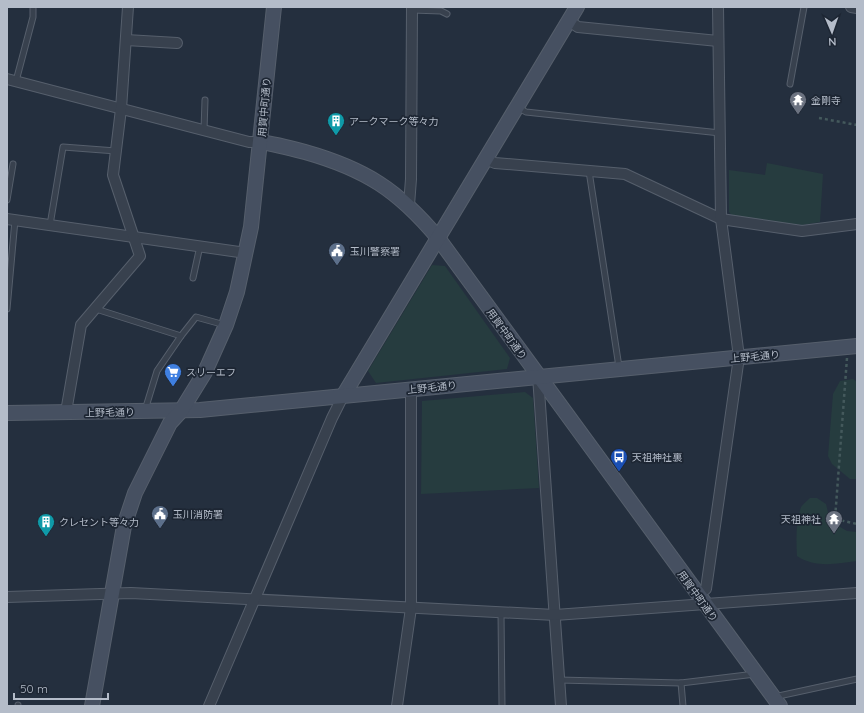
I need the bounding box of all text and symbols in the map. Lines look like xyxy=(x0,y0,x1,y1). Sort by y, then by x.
north arrow xyxy=(812,12,852,52)
text: N xyxy=(828,35,837,49)
street label: 用賀中町通り xyxy=(255,77,274,137)
temple icon: 金剛寺 xyxy=(788,90,808,115)
place label: 金剛寺 xyxy=(811,94,841,107)
building icon: アークマーク等々力 xyxy=(326,111,346,136)
place label: アークマーク等々力 xyxy=(349,115,438,128)
public building icon: 玉川警察署 xyxy=(327,241,347,266)
place label: 玉川警察署 xyxy=(350,245,400,258)
street label: 用賀中町通り xyxy=(484,306,529,362)
street label: 上野毛通り xyxy=(730,348,781,365)
supermarket icon: スリーエフ xyxy=(163,362,183,387)
place label: スリーエフ xyxy=(186,366,236,379)
street label: 上野毛通り xyxy=(407,378,458,397)
street label: 上野毛通り xyxy=(85,406,135,419)
bus stop icon: 天祖神社裏 xyxy=(609,447,629,472)
place label: 天祖神社裏 xyxy=(632,451,683,464)
public building icon: 玉川消防署 xyxy=(150,504,170,529)
place label: 玉川消防署 xyxy=(173,508,223,521)
temple icon: 天祖神社 xyxy=(824,509,844,534)
building icon: クレセント等々力 xyxy=(36,512,56,537)
place label: 天祖神社 xyxy=(781,513,821,526)
place label: クレセント等々力 xyxy=(59,516,139,529)
street label: 用賀中町通り xyxy=(675,568,720,624)
scale bar xyxy=(14,675,108,701)
text: 50 m xyxy=(20,681,48,696)

